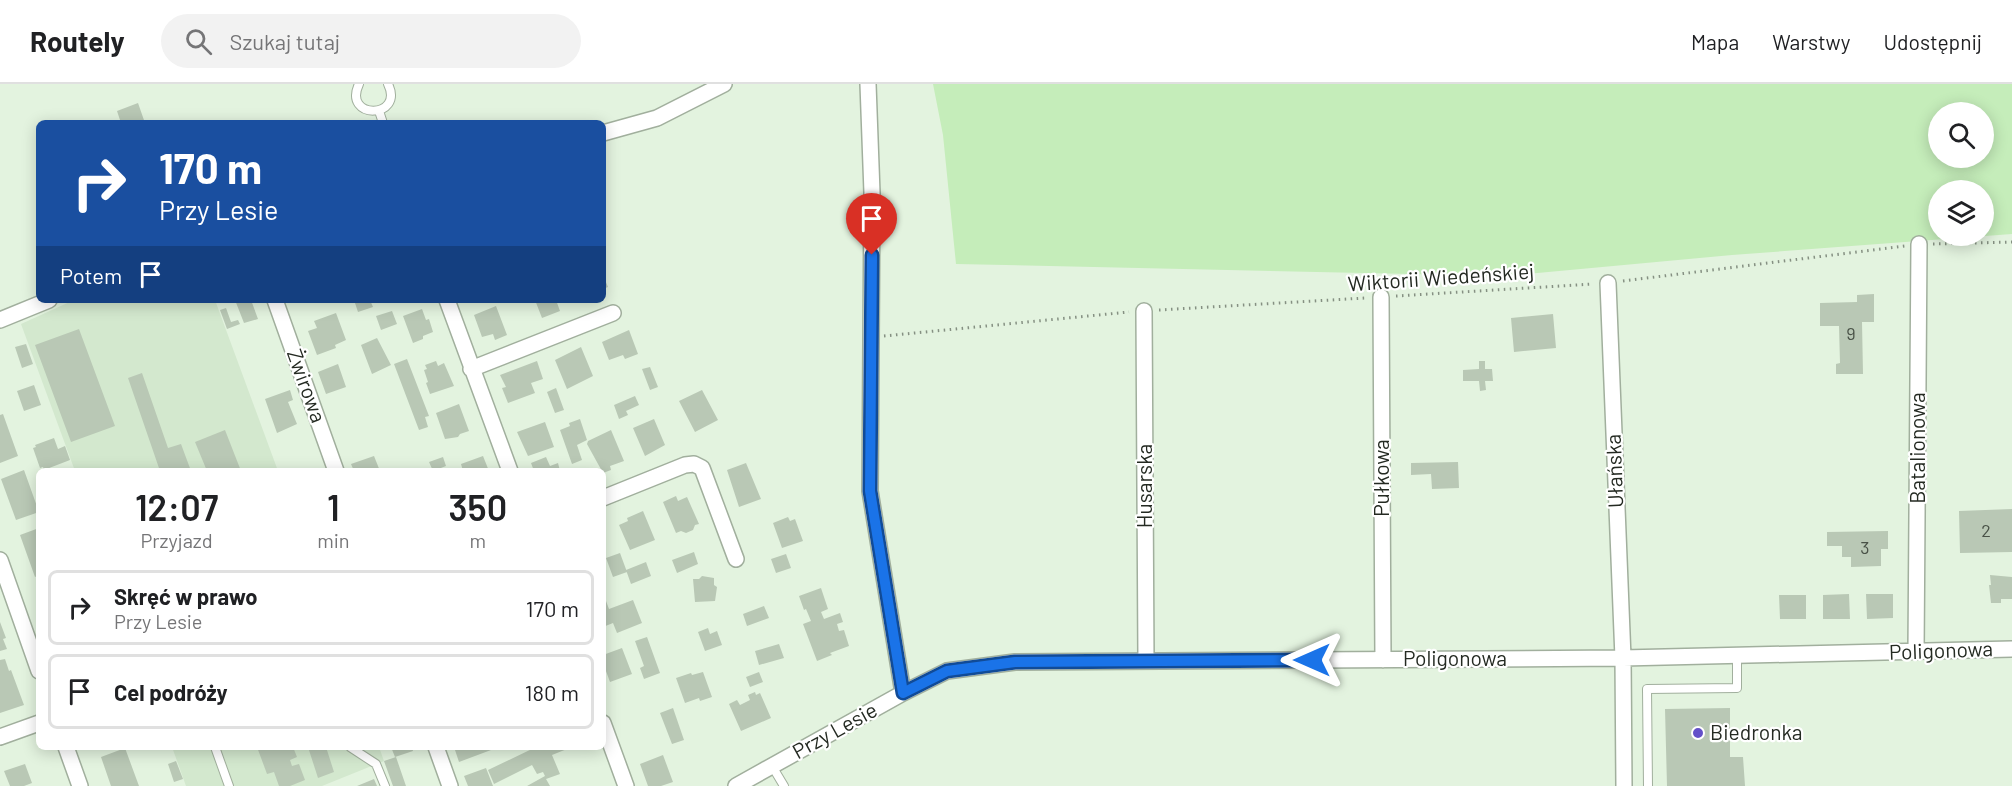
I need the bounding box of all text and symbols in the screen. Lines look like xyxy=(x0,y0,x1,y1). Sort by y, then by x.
search box xyxy=(161,14,581,68)
text: Routely xyxy=(30,24,125,58)
icon: search xyxy=(182,25,215,58)
text: Szukaj tutaj xyxy=(230,28,340,54)
text: Mapa xyxy=(1691,29,1739,54)
text: Warstwy xyxy=(1772,29,1850,54)
text: Udostępnij xyxy=(1883,29,1982,54)
map controls xyxy=(1928,102,1994,246)
button: search xyxy=(1928,102,1994,168)
text: 170 m xyxy=(159,142,262,192)
icon: right xyxy=(60,144,138,222)
button: layers xyxy=(1928,180,1994,246)
text: Przy Lesie xyxy=(159,193,279,225)
pin xyxy=(846,193,897,255)
icon: arrive xyxy=(855,202,888,235)
icon: arrive xyxy=(134,258,167,291)
street label: Wiktorii Wiedeńskiej xyxy=(1347,258,1535,295)
text: Potem xyxy=(60,262,122,288)
house number: 9 xyxy=(1846,322,1856,344)
street label: Żwirowa xyxy=(283,345,332,426)
street label: Batalionowa xyxy=(1904,392,1929,504)
street label: Ułańska xyxy=(1600,434,1627,508)
street label: Pułkowa xyxy=(1368,439,1393,517)
street label: Husarska xyxy=(1131,444,1156,528)
text: 12:07 xyxy=(135,485,218,528)
text: 1 xyxy=(327,485,340,528)
text: 350 xyxy=(448,485,507,528)
house number: 2 xyxy=(1981,519,1991,541)
text: Przyjazd xyxy=(140,528,213,552)
text: min xyxy=(317,528,350,552)
text: m xyxy=(469,528,486,552)
house number: 3 xyxy=(1860,536,1870,558)
text: Skręć w prawo xyxy=(114,583,258,609)
icon: right xyxy=(63,591,96,624)
text: 170 m xyxy=(526,595,579,621)
text: Przy Lesie xyxy=(114,609,203,633)
position arrow xyxy=(1280,628,1344,692)
street label: Poligonowa xyxy=(1888,635,1993,664)
street label: Poligonowa xyxy=(1403,645,1507,670)
icon: arrive xyxy=(63,675,96,708)
text: Cel podróży xyxy=(114,679,228,705)
text: 180 m xyxy=(525,679,579,705)
street label: Przy Lesie xyxy=(788,696,881,763)
place label: Biedronka xyxy=(1710,719,1803,744)
marker: Biedronka xyxy=(1691,726,1705,740)

